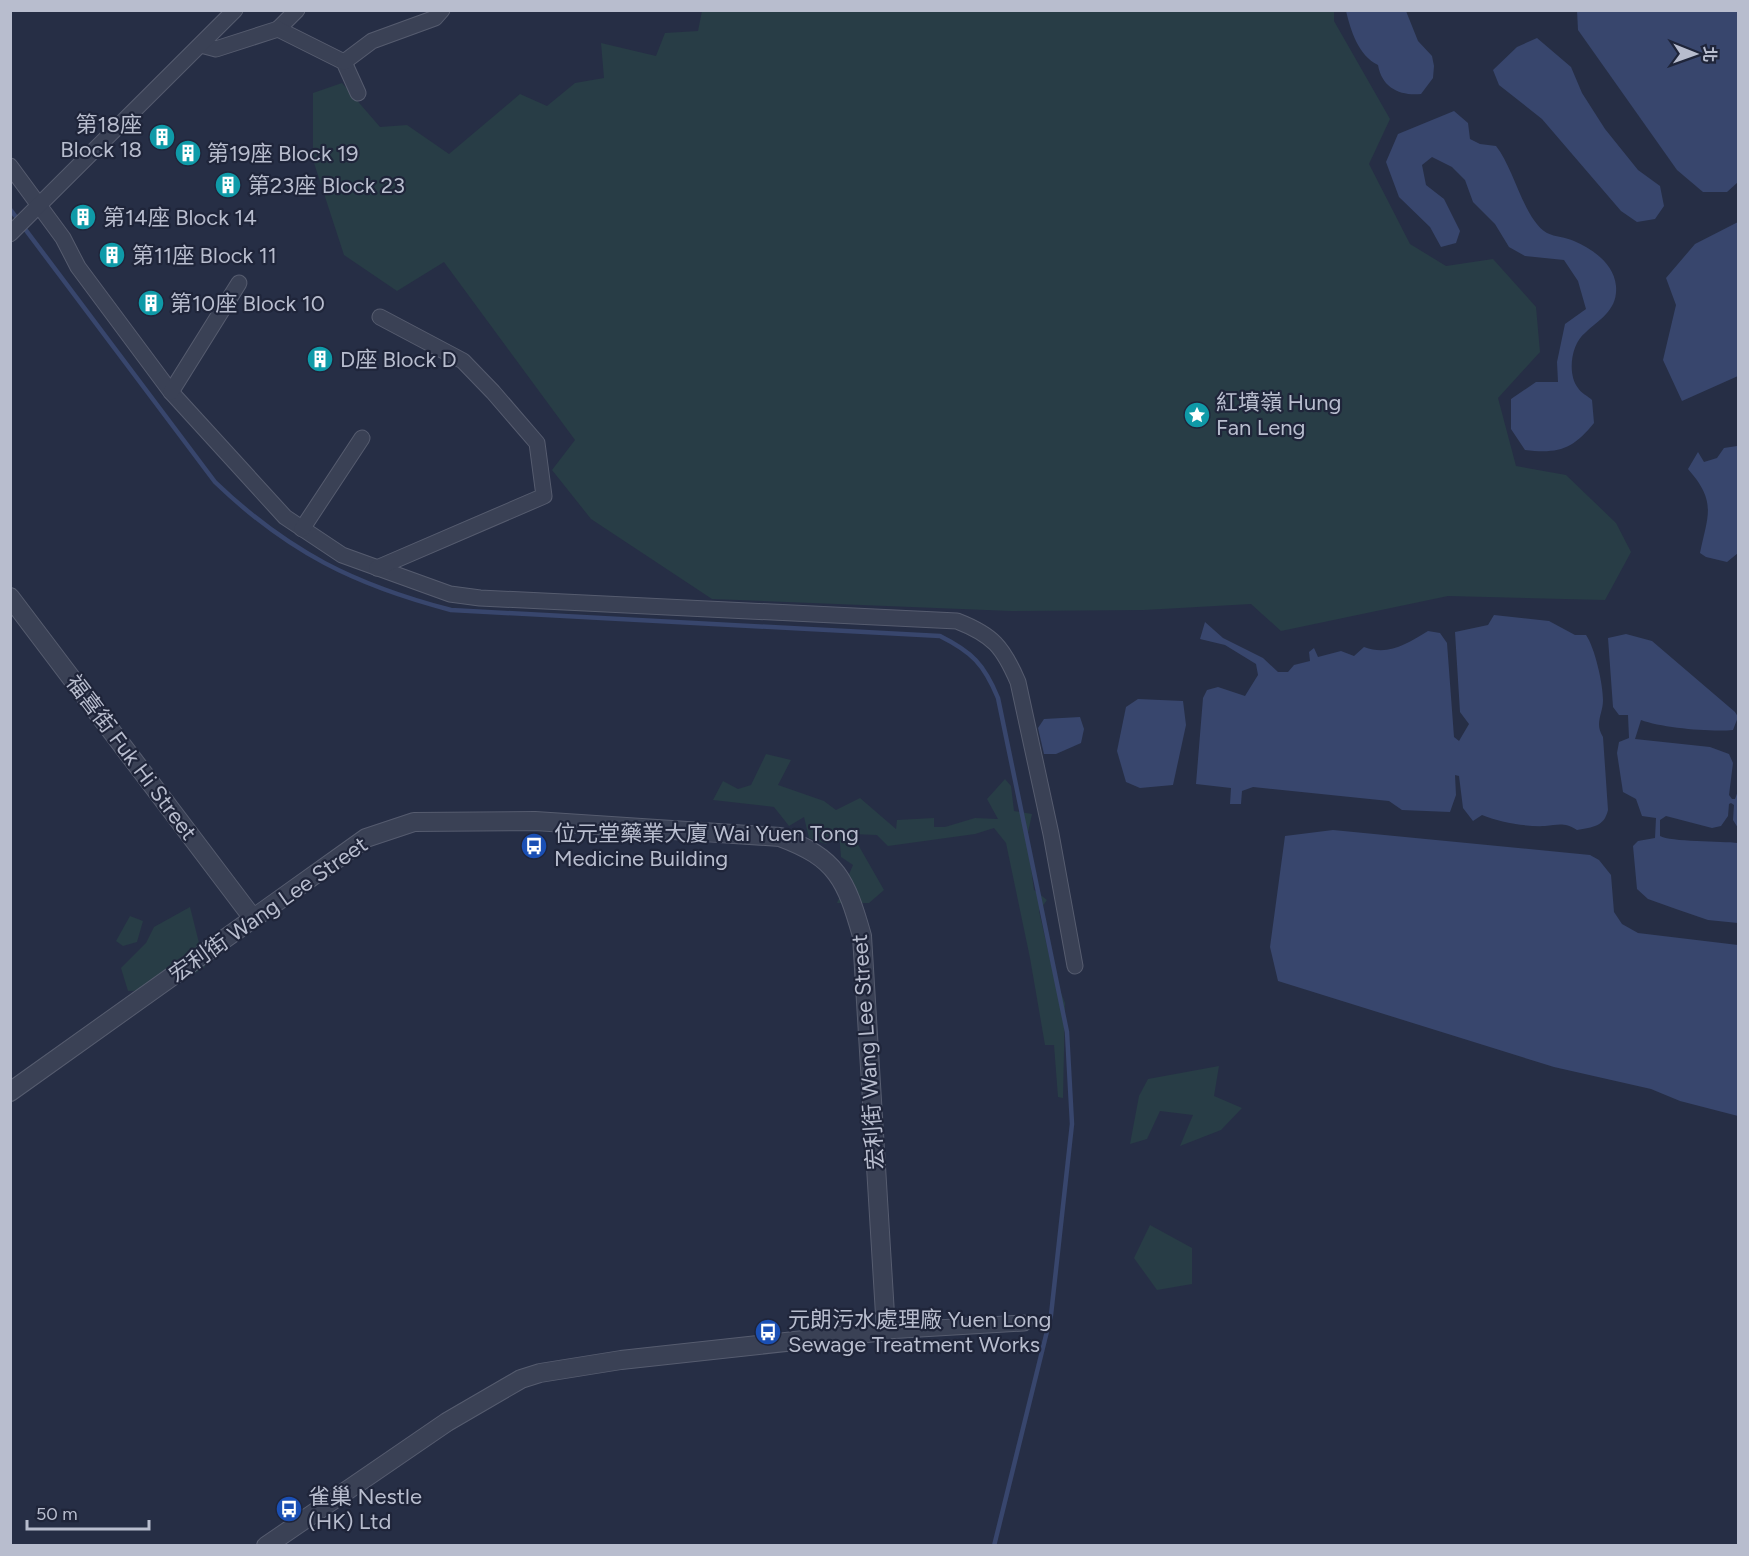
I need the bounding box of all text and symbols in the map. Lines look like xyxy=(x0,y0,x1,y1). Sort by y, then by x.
north arrow xyxy=(1665,24,1725,84)
text: 北 xyxy=(1700,46,1719,62)
place label: 第18座 Block 18 xyxy=(60,111,142,163)
building icon: 第18座 Block 18 xyxy=(147,122,177,152)
building icon: 第19座 Block 19 xyxy=(173,138,203,168)
place label: 第19座 Block 19 xyxy=(207,140,359,167)
building icon: 第23座 Block 23 xyxy=(213,170,243,200)
place label: 第23座 Block 23 xyxy=(248,172,405,199)
building icon: 第14座 Block 14 xyxy=(68,202,98,232)
place label: 第14座 Block 14 xyxy=(103,204,257,231)
building icon: 第11座 Block 11 xyxy=(97,240,127,270)
place label: 第11座 Block 11 xyxy=(132,242,277,269)
building icon: 第10座 Block 10 xyxy=(136,288,166,318)
place label: 第10座 Block 10 xyxy=(170,290,325,317)
building icon: D座 Block D xyxy=(305,344,335,374)
place label: D座 Block D xyxy=(340,346,457,373)
place label: 紅墳嶺 Hung Fan Leng xyxy=(1216,389,1341,441)
place icon: 紅墳嶺 Hung Fan Leng xyxy=(1182,400,1212,430)
street label: 福喜街 Fuk Hi Street xyxy=(61,669,203,845)
place label: 位元堂藥業大廈 Wai Yuen Tong Medicine Building xyxy=(554,820,859,872)
street label: 宏利街 Wang Lee Street xyxy=(164,831,373,988)
bus stop icon: 位元堂藥業大廈 Wai Yuen Tong Medicine Building xyxy=(519,831,549,861)
street label: 宏利街 Wang Lee Street xyxy=(846,933,889,1171)
place label: 元朗污水處理廠 Yuen Long Sewage Treatment Works xyxy=(788,1306,1052,1358)
bus stop icon: 元朗污水處理廠 Yuen Long Sewage Treatment Works xyxy=(753,1317,783,1347)
place label: 雀巢 Nestle (HK) Ltd xyxy=(308,1483,422,1535)
scale bar xyxy=(27,1493,148,1531)
bus stop icon: 雀巢 Nestle (HK) Ltd xyxy=(274,1494,304,1524)
text: 50 m xyxy=(36,1503,78,1525)

